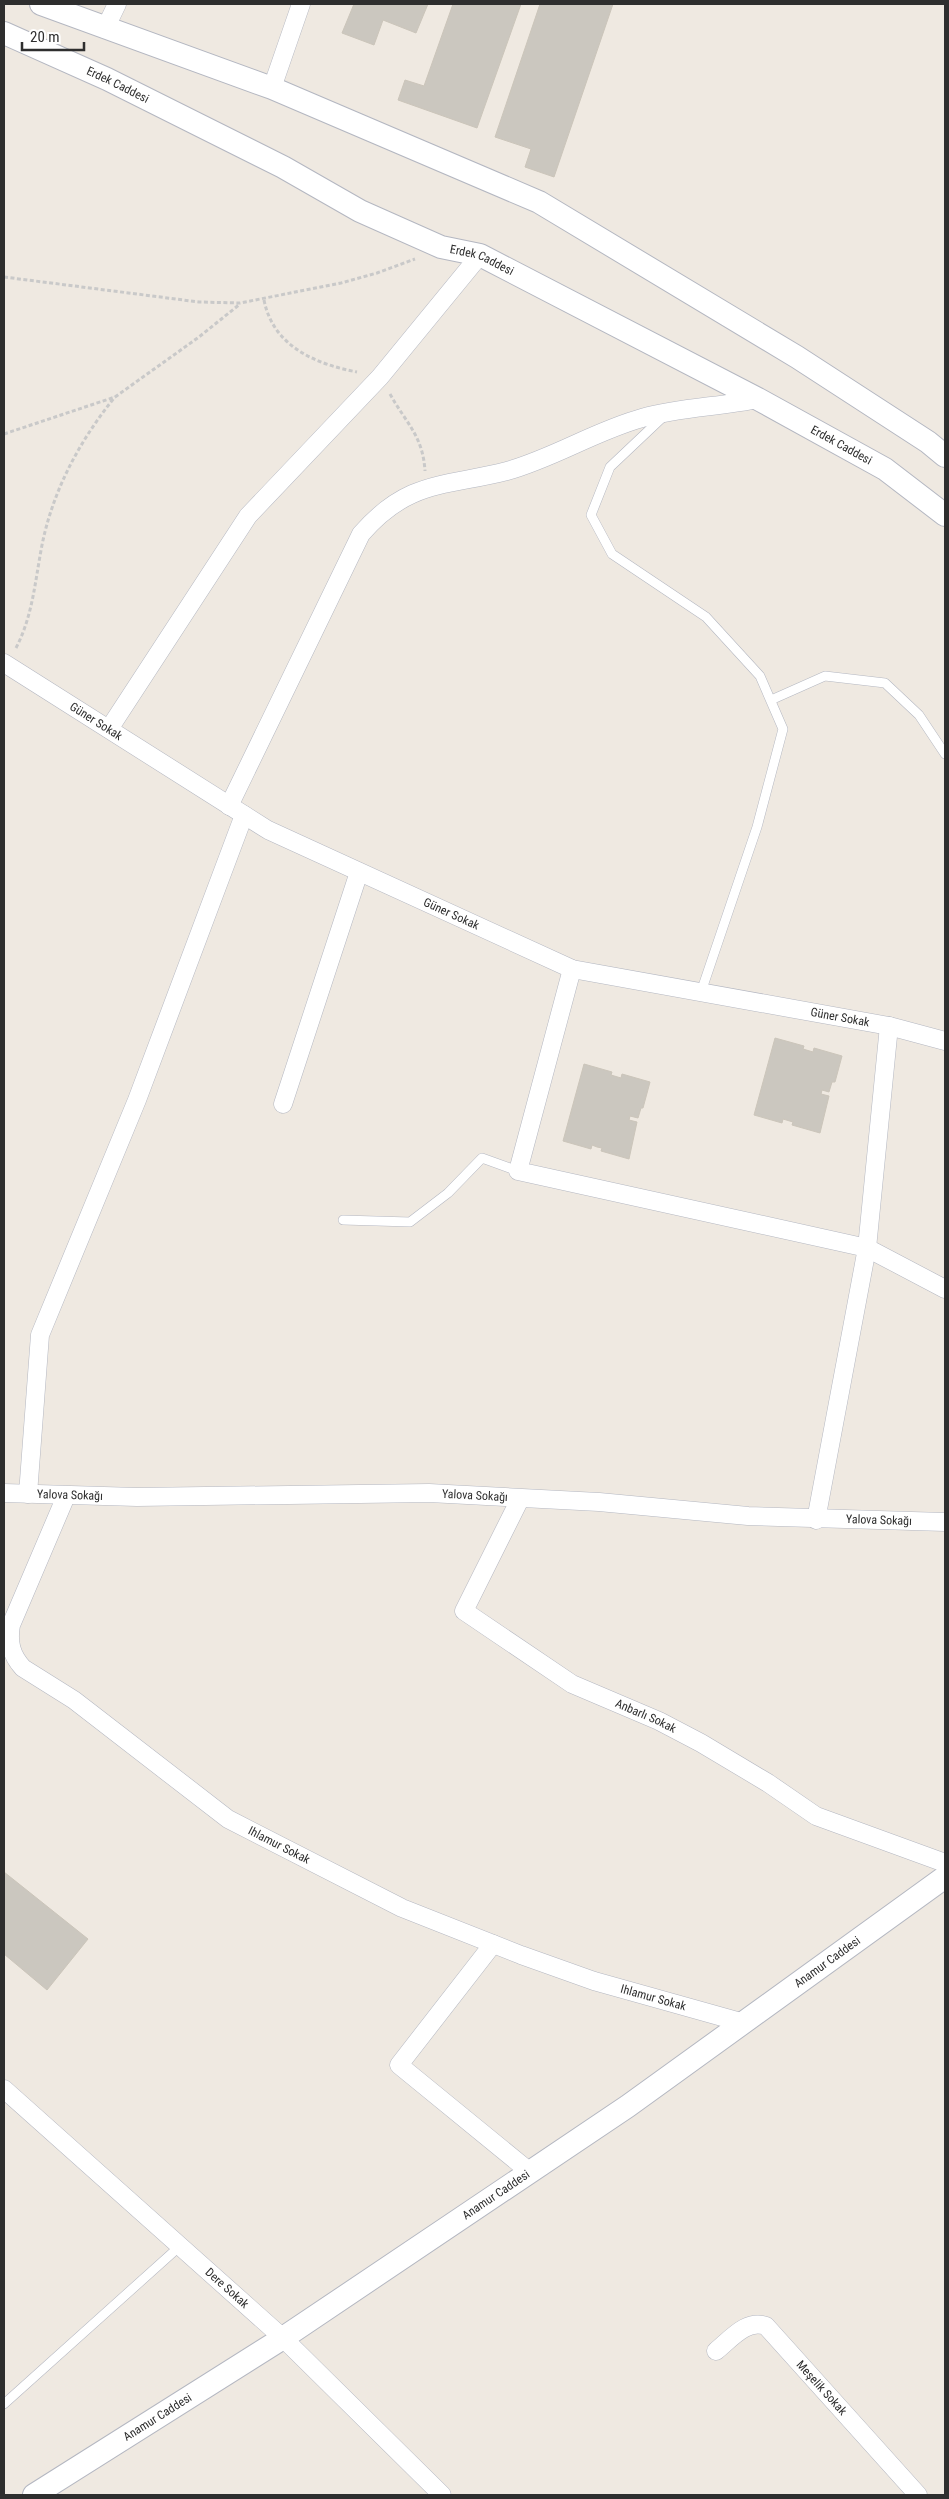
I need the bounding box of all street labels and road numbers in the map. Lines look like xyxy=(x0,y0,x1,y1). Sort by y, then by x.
street label: Erdek Caddesi xyxy=(84,64,151,106)
street label: Erdek Caddesi xyxy=(449,242,516,278)
street label: Erdek Caddesi xyxy=(808,423,874,467)
street label: Güner Sokak xyxy=(67,699,126,743)
street label: Güner Sokak xyxy=(421,895,482,933)
street label: Güner Sokak xyxy=(809,1005,871,1029)
street label: Yalova Sokağı xyxy=(37,1487,103,1503)
street label: Yalova Sokağı xyxy=(441,1487,508,1504)
street label: Yalova Sokağı xyxy=(846,1512,912,1528)
street label: Anbarlı Sokak xyxy=(613,1696,679,1736)
street label: Ihlamur Sokak xyxy=(246,1824,313,1867)
street label: Anamur Caddesi xyxy=(792,1933,863,1991)
street label: Ihlamur Sokak xyxy=(619,1982,688,2014)
street label: Anamur Caddesi xyxy=(460,2167,532,2222)
street label: Dere Sokak xyxy=(203,2265,252,2311)
street label: Meşelik Sokak xyxy=(794,2358,850,2418)
street label: Anamur Caddesi xyxy=(121,2390,194,2444)

